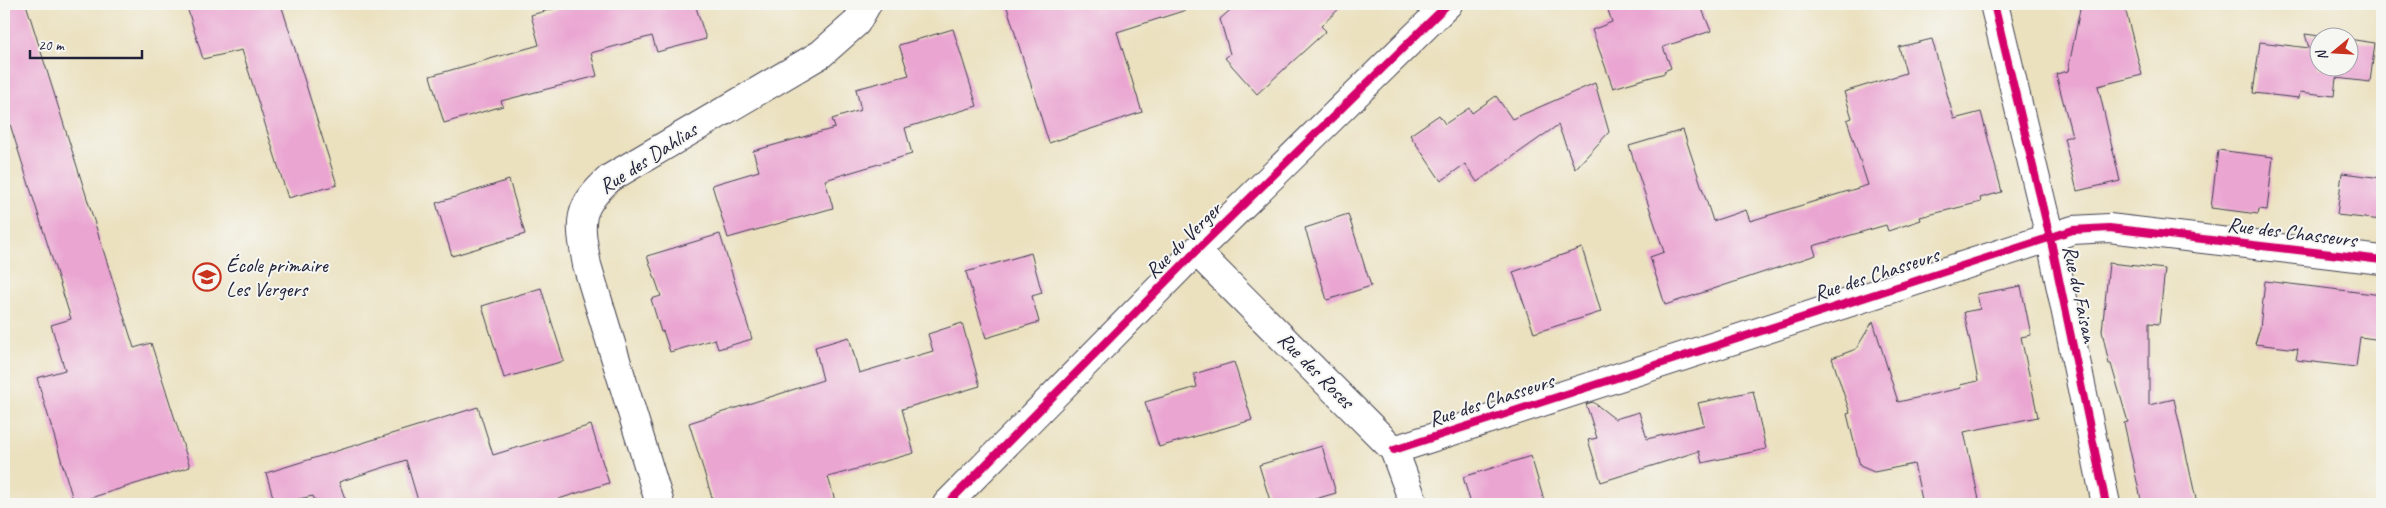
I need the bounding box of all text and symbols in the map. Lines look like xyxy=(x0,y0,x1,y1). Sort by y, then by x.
scale bar xyxy=(30,28,142,60)
north arrow xyxy=(2308,28,2358,78)
text: 20 m xyxy=(38,36,65,55)
text: N xyxy=(2312,47,2332,63)
street label: Rue des Dahlias xyxy=(594,116,703,199)
street label: Rue du Verger xyxy=(1139,195,1228,284)
street label: Rue des Chasseurs xyxy=(2226,211,2360,253)
street label: Rue des Chasseurs xyxy=(1810,241,1944,306)
street label: Rue du Faisan xyxy=(2057,243,2103,346)
place label: École primaire Les Vergers xyxy=(226,252,329,302)
school or university icon: École primaire Les Vergers xyxy=(192,262,222,292)
street label: Rue des Roses xyxy=(1272,326,1361,415)
street label: Rue des Chasseurs xyxy=(1425,367,1559,432)

